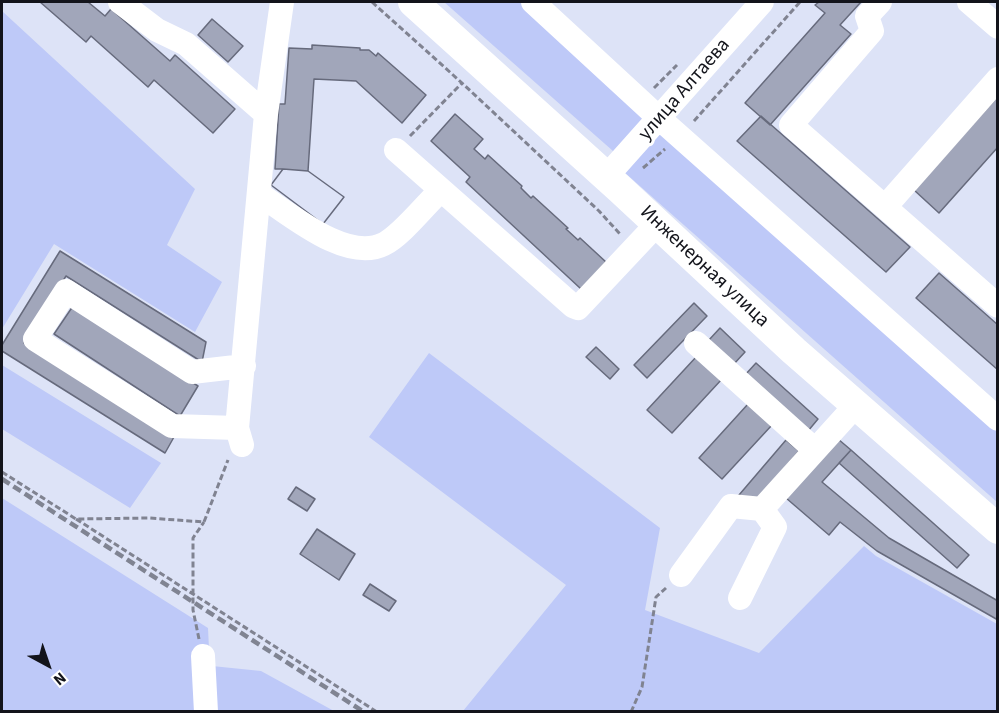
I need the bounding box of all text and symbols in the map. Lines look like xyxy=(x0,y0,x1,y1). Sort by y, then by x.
street label: улица Алтаева xyxy=(634,34,736,146)
street label: Инженерная улица xyxy=(634,201,774,333)
north arrow xyxy=(18,635,78,695)
text: N xyxy=(48,667,71,691)

